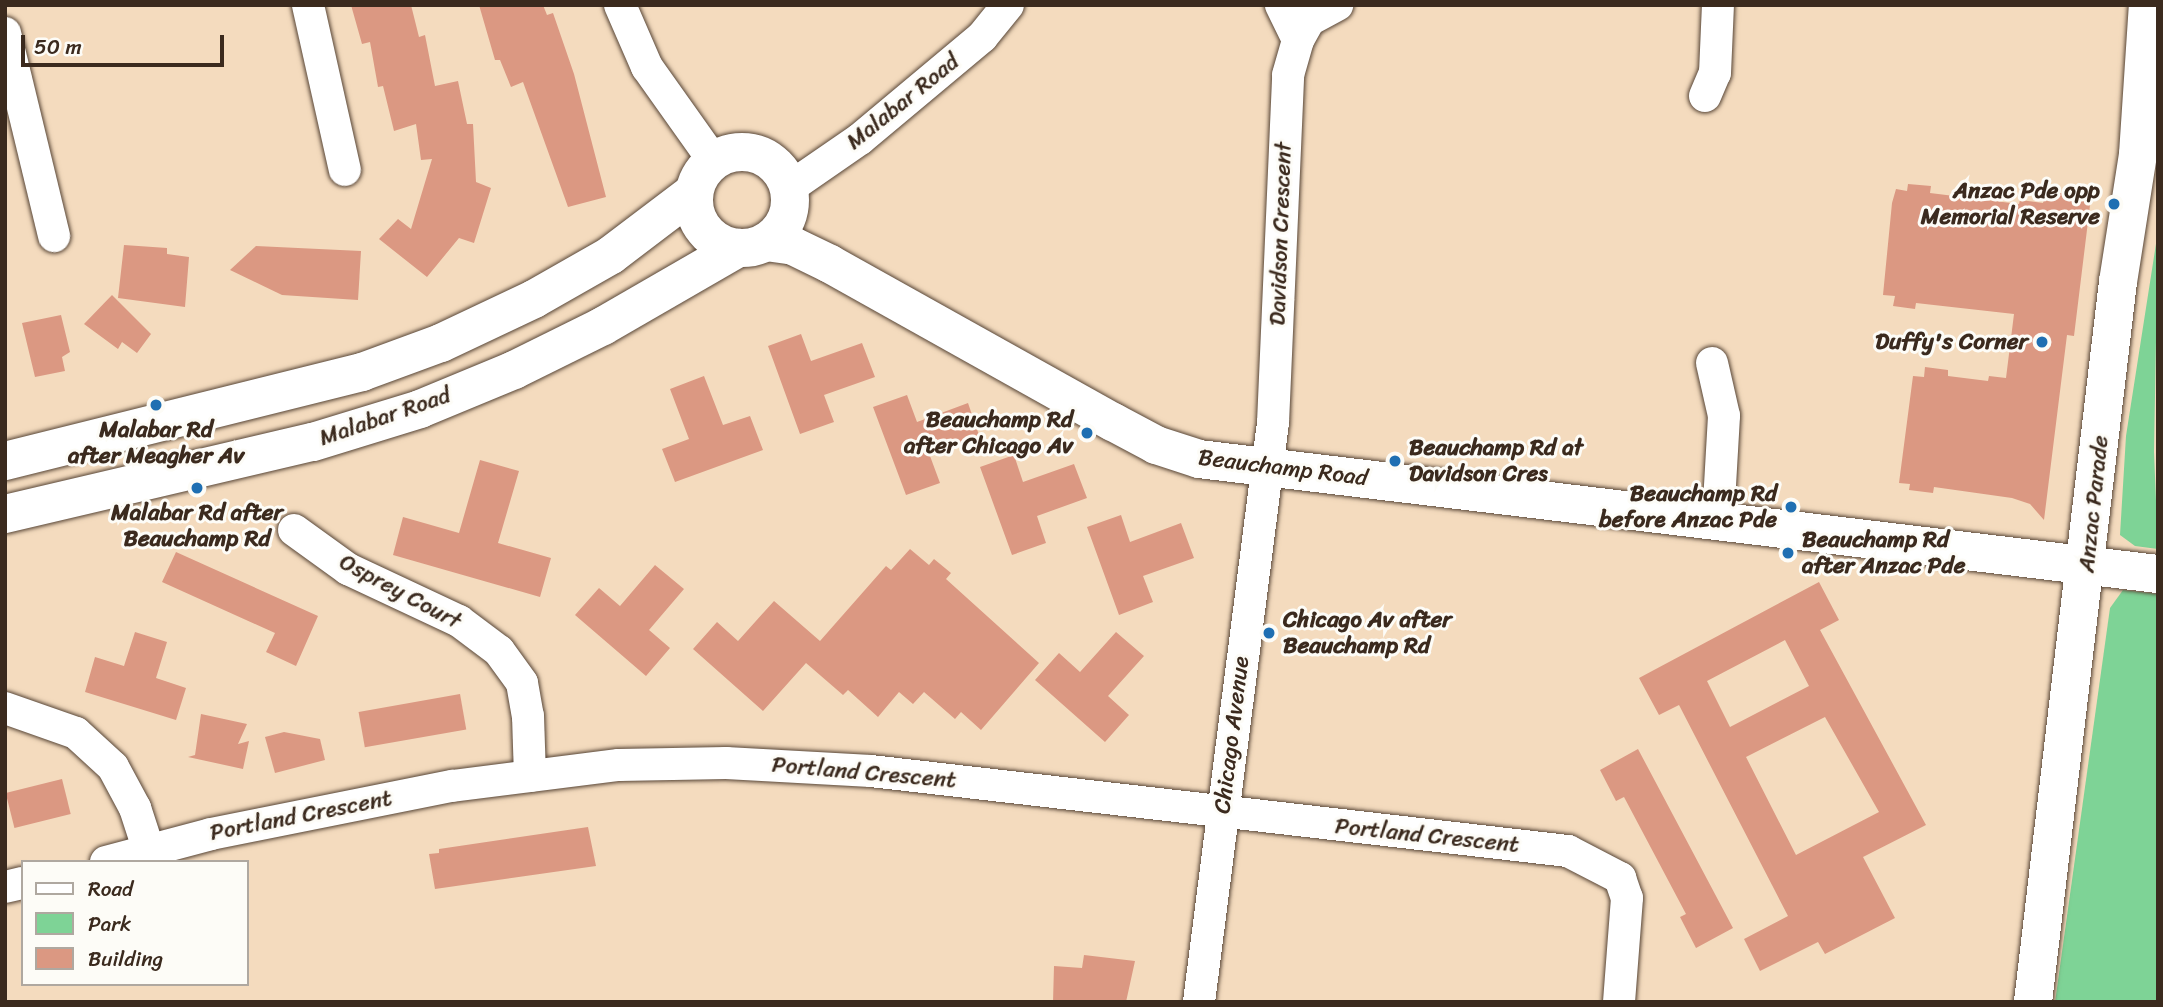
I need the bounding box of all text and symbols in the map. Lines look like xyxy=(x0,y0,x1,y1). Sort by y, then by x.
scale bar xyxy=(24,21,228,65)
text: 50 m xyxy=(34,28,82,66)
street label: Malabar Road xyxy=(841,48,965,156)
street label: Davidson Crescent xyxy=(1264,141,1298,327)
place label: Anzac Pde opp Memorial Reserve xyxy=(1921,177,2100,231)
marker: Anzac Pde opp Memorial Reserve xyxy=(2106,196,2122,212)
place label: Duffy's Corner xyxy=(1875,328,2028,356)
marker: Duffy's Corner xyxy=(2034,334,2050,350)
street label: Malabar Road xyxy=(316,382,454,452)
marker: Malabar Rd after Meagher Av xyxy=(148,397,164,413)
place label: Beauchamp Rd after Chicago Av xyxy=(904,406,1073,460)
place label: Malabar Rd after Meagher Av xyxy=(68,416,244,470)
marker: Beauchamp Rd after Chicago Av xyxy=(1079,425,1095,441)
place label: Beauchamp Rd at Davidson Cres xyxy=(1409,434,1584,488)
street label: Anzac Parade xyxy=(2073,434,2115,574)
street label: Beauchamp Road xyxy=(1197,444,1369,492)
marker: Beauchamp Rd at Davidson Cres xyxy=(1387,453,1403,469)
marker: Malabar Rd after Beauchamp Rd xyxy=(189,480,205,496)
place label: Beauchamp Rd before Anzac Pde xyxy=(1599,480,1777,534)
place label: Malabar Rd after Beauchamp Rd xyxy=(111,499,283,553)
marker: Beauchamp Rd before Anzac Pde xyxy=(1783,499,1799,515)
place label: Beauchamp Rd after Anzac Pde xyxy=(1802,526,1965,580)
marker: Beauchamp Rd after Anzac Pde xyxy=(1780,545,1796,561)
street label: Osprey Court xyxy=(334,548,466,636)
place label: Chicago Av after Beauchamp Rd xyxy=(1283,606,1452,660)
marker: Chicago Av after Beauchamp Rd xyxy=(1261,625,1277,641)
street label: Chicago Avenue xyxy=(1209,655,1255,815)
street label: Portland Crescent xyxy=(770,751,958,795)
street label: Portland Crescent xyxy=(207,785,395,847)
street label: Portland Crescent xyxy=(1333,813,1521,859)
legend xyxy=(21,860,248,986)
text: Road xyxy=(88,870,133,908)
text: Park xyxy=(88,905,131,943)
text: Building xyxy=(88,940,163,978)

